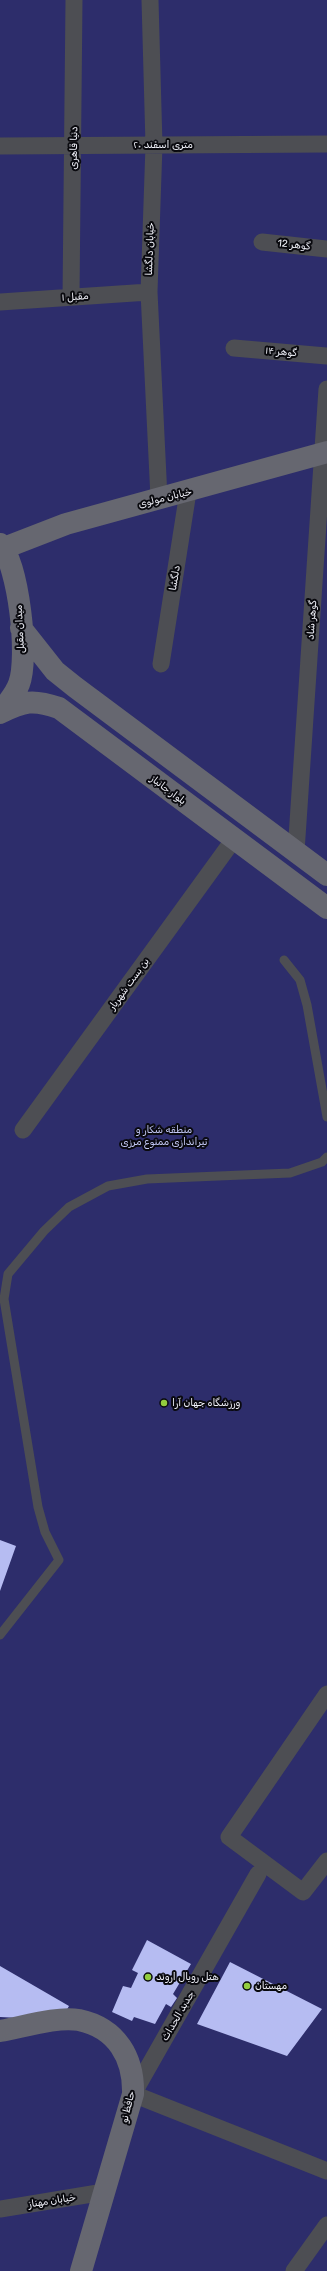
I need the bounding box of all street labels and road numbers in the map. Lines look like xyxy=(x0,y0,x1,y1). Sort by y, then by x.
street label: دنیا قاهری xyxy=(68,126,80,170)
street label: ۲۰ متری اسفند xyxy=(133,139,193,151)
street label: خیابان دلگشا xyxy=(143,222,157,276)
street label: گوهر 12 xyxy=(277,237,311,253)
street label: مقبل ۱ xyxy=(61,290,89,304)
street label: گوهر ۱۴ xyxy=(265,345,297,359)
street label: خیابان مولوی xyxy=(137,486,193,510)
street label: دلگشا xyxy=(167,565,183,591)
street label: گوهر شاد xyxy=(305,600,319,640)
street label: میدان مقبل xyxy=(13,604,27,654)
street label: بلوار جانباز xyxy=(148,773,188,807)
street label: بن بست شهریار xyxy=(106,956,152,1012)
street label: جدبد الحداث xyxy=(159,1989,197,2043)
street label: حافظ نو xyxy=(118,2090,138,2124)
street label: خیابان مهناز xyxy=(27,2191,77,2211)

